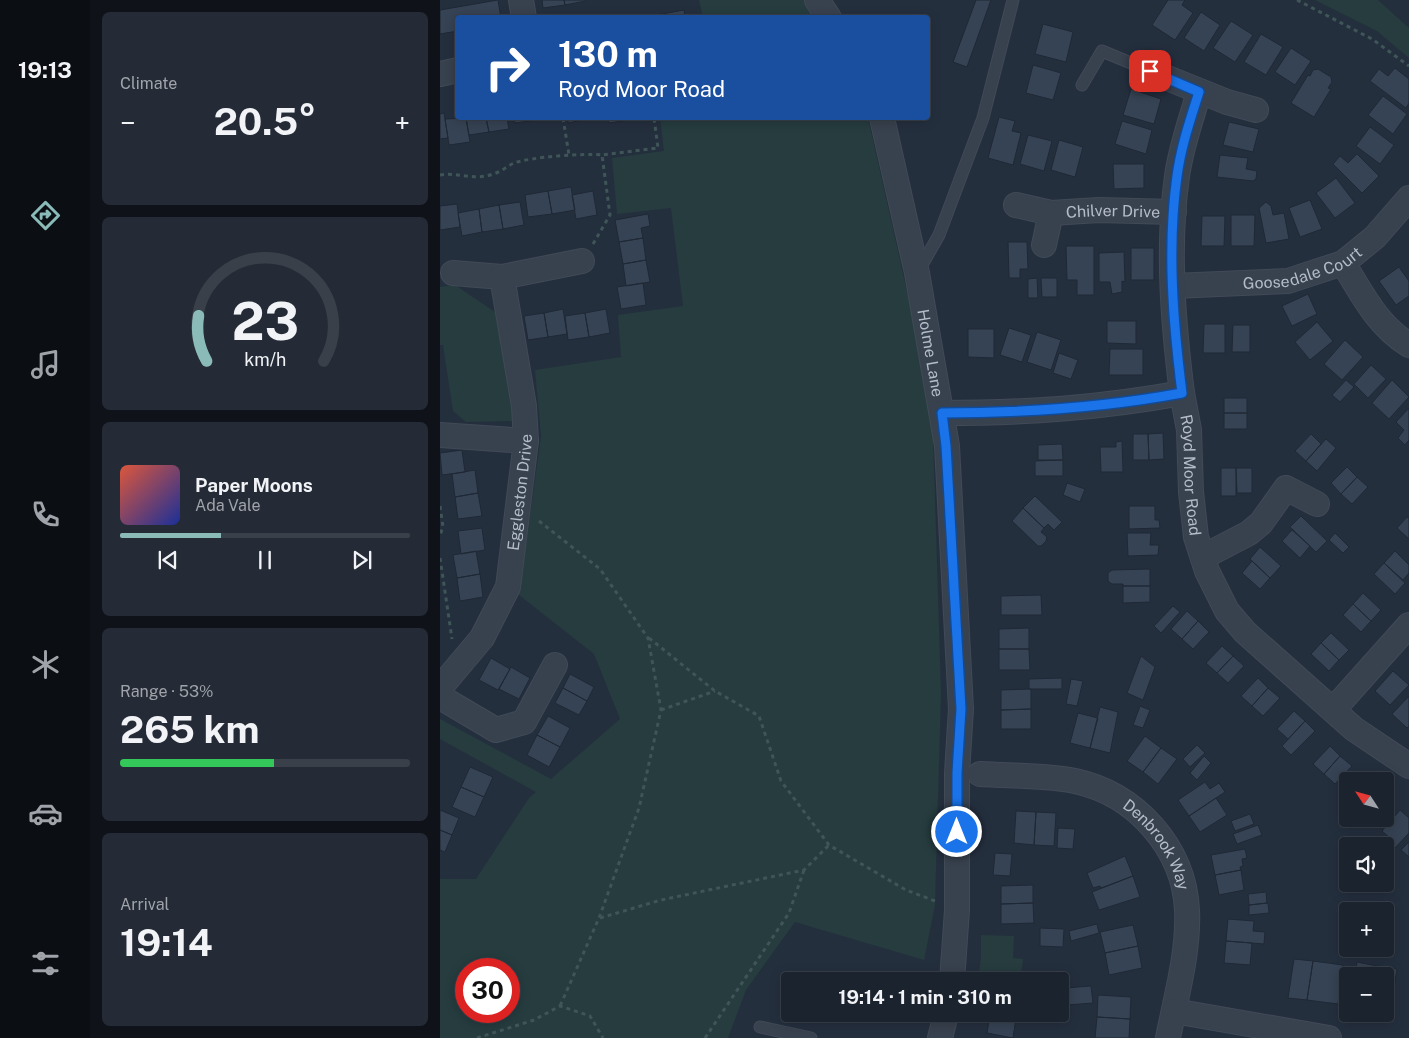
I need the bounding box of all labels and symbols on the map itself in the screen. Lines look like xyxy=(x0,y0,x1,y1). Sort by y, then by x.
pin xyxy=(1129,50,1171,92)
street label: Chilver Drive xyxy=(1065,201,1160,222)
street label: Goosedale Court xyxy=(1242,243,1366,293)
street label: Holme Lane xyxy=(913,308,947,398)
street label: Royd Moor Road xyxy=(1176,413,1205,537)
street label: Eggleston Drive xyxy=(504,433,536,552)
north arrow xyxy=(1339,772,1394,828)
street label: Denbrook Way xyxy=(1119,795,1193,892)
position arrow xyxy=(930,805,982,857)
speed limit sign: 30 xyxy=(455,958,520,1023)

